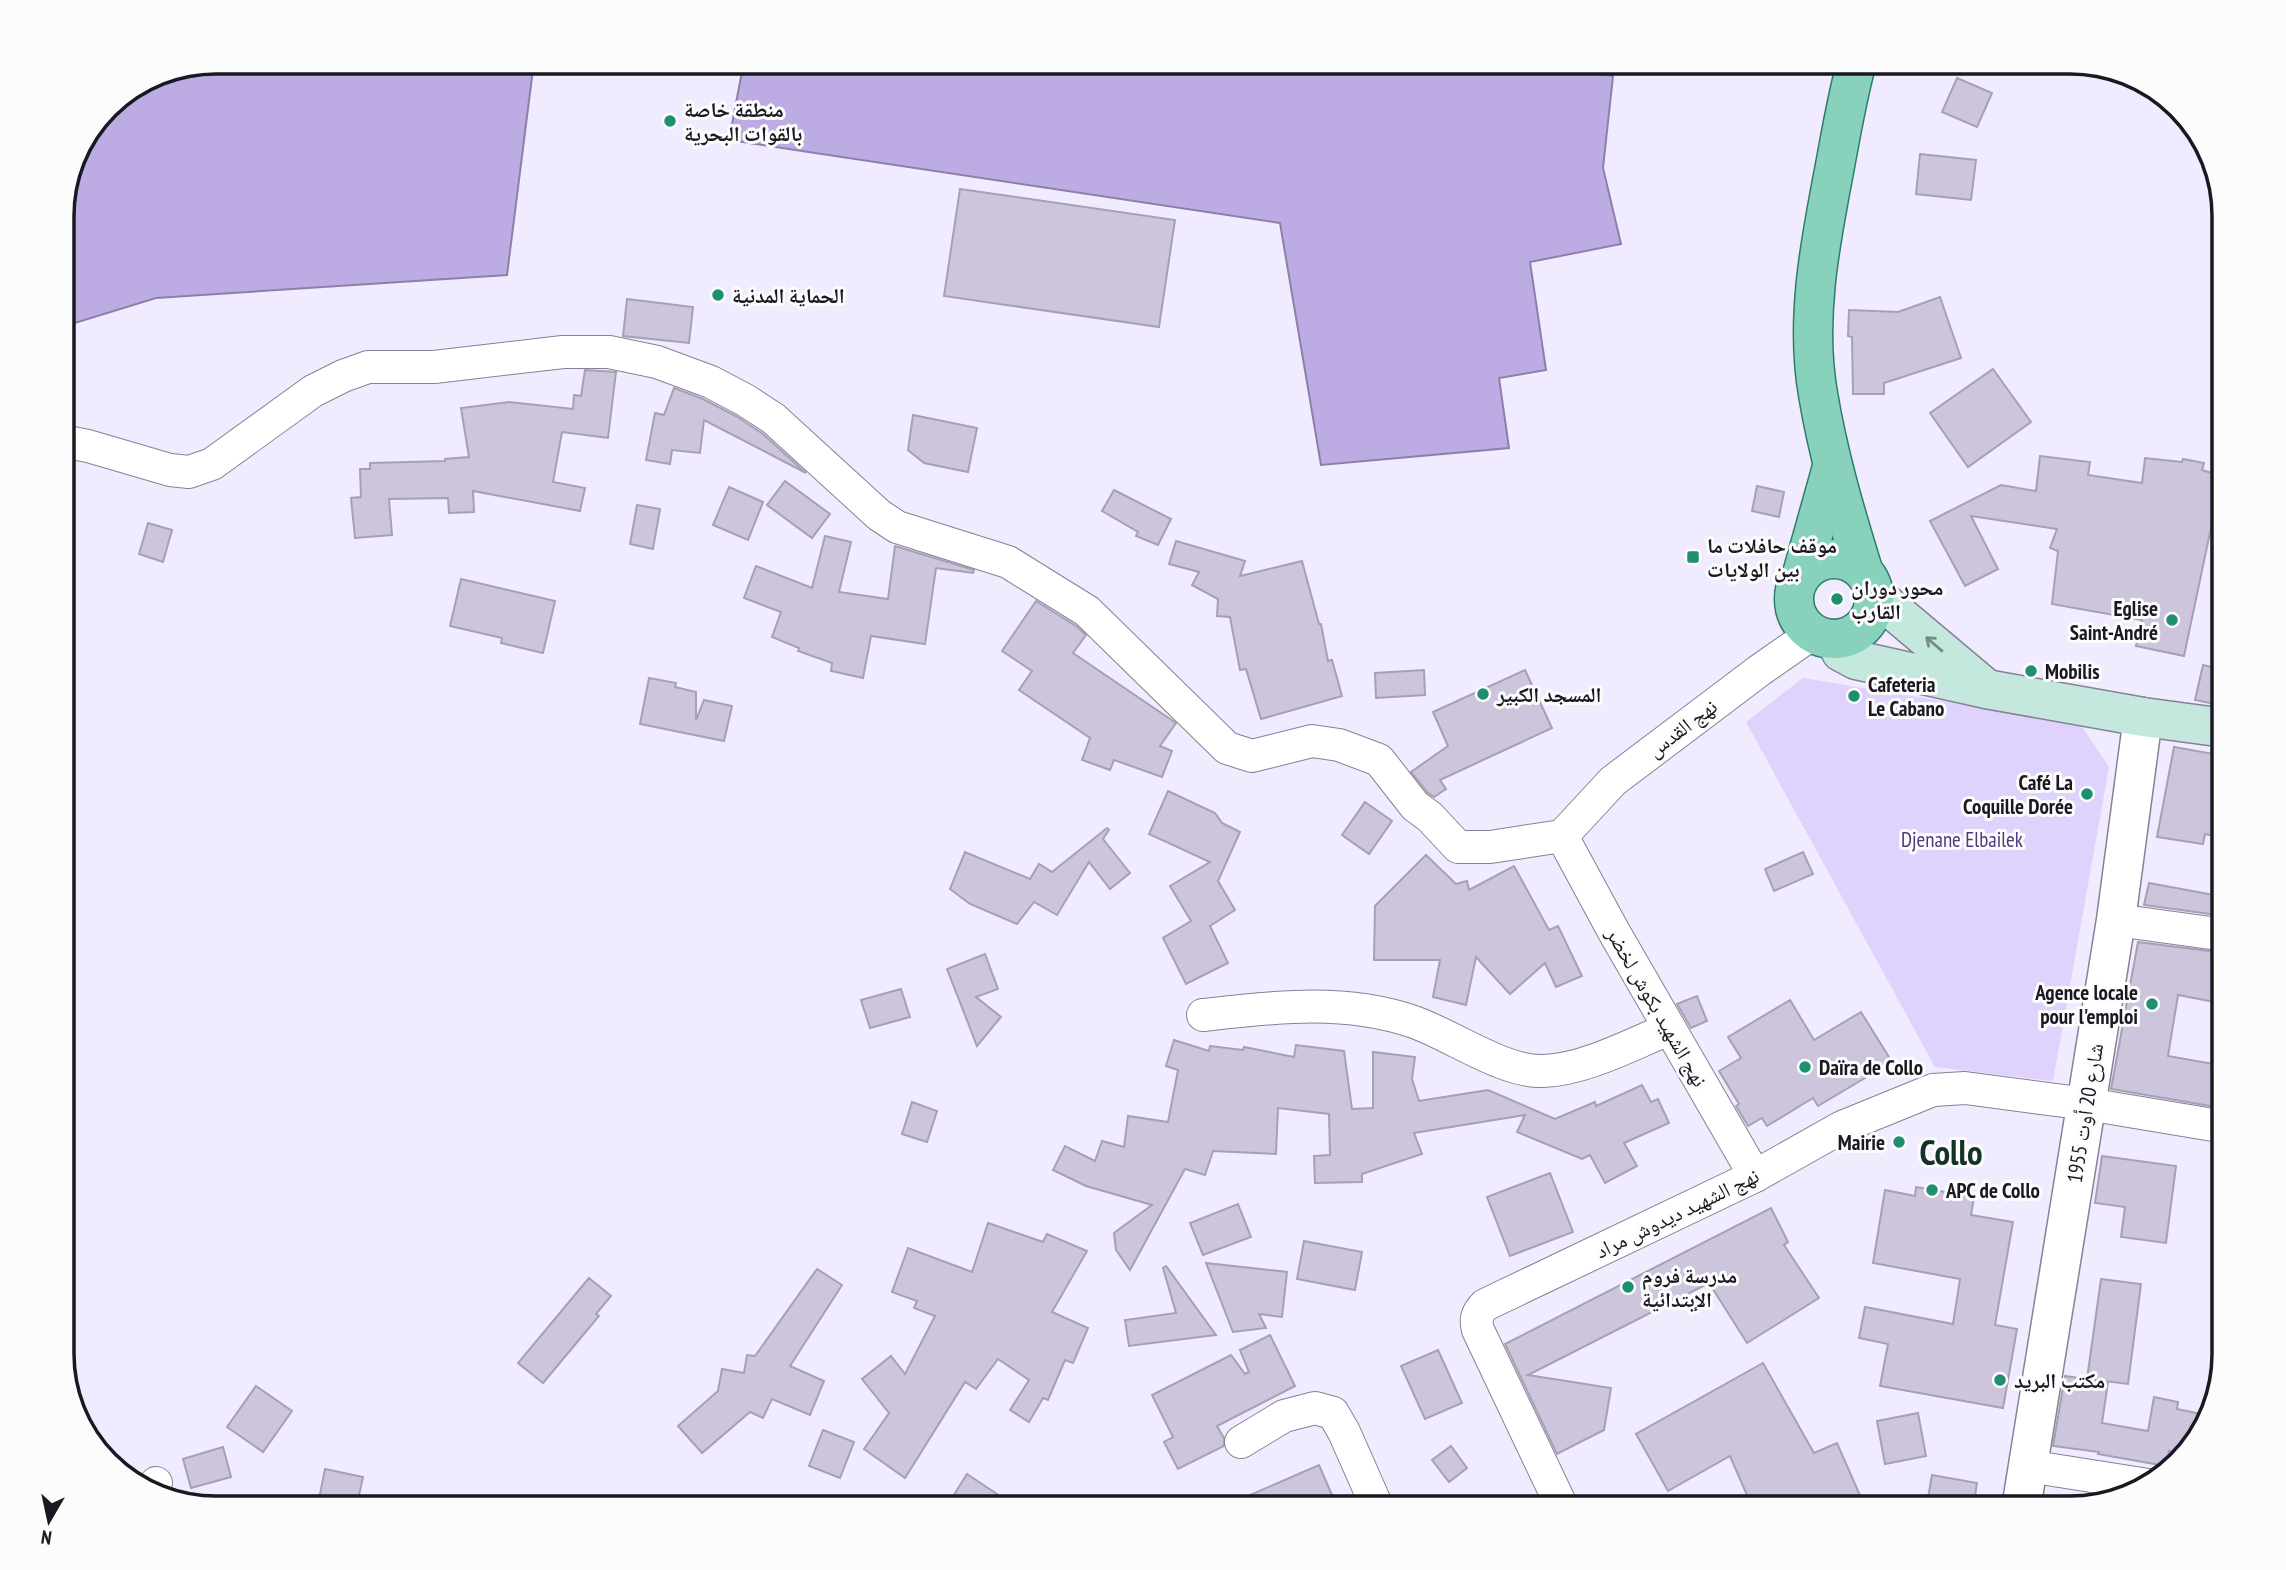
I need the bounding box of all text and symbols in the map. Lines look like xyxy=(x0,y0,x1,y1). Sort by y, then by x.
place label: منطقة خاصة بالقوات البحرية xyxy=(684,96,802,147)
marker: منطقة خاصة بالقوات البحرية xyxy=(662,113,678,129)
place label: الحماية المدنية xyxy=(732,282,845,309)
marker: الحماية المدنية xyxy=(710,287,726,303)
place label: موقف حافلات ما بين الولايات xyxy=(1707,532,1837,583)
marker: موقف حافلات ما بين الولايات xyxy=(1685,549,1701,565)
place label: محور دوران القارب xyxy=(1851,574,1943,625)
marker: محور دوران القارب xyxy=(1829,591,1845,607)
place label: Eglise Saint-André xyxy=(2070,595,2158,646)
marker: Eglise Saint-André xyxy=(2164,612,2180,628)
one-way arrow xyxy=(1926,636,1944,652)
place label: Mobilis xyxy=(2045,658,2100,685)
marker: Mobilis xyxy=(2023,663,2039,679)
place label: Cafeteria Le Cabano xyxy=(1868,671,1944,722)
place label: المسجد الكبير xyxy=(1496,681,1601,708)
marker: المسجد الكبير xyxy=(1475,686,1491,702)
marker: Cafeteria Le Cabano xyxy=(1846,688,1862,704)
street label: نهج القدس xyxy=(1642,693,1722,763)
place label: Café La Coquille Dorée xyxy=(1963,769,2073,820)
marker: Café La Coquille Dorée xyxy=(2079,786,2095,802)
park label: Djenane Elbailek xyxy=(1901,826,2023,853)
street label: نهج الشهيد بكوش لخضر xyxy=(1600,922,1714,1092)
place label: Agence locale pour l'emploi xyxy=(2034,979,2138,1030)
marker: Agence locale pour l'emploi xyxy=(2144,996,2160,1012)
street label: شارع 20 أوت 1955 xyxy=(2061,1041,2109,1185)
place label: Daïra de Collo xyxy=(1819,1054,1923,1081)
marker: Daïra de Collo xyxy=(1797,1059,1813,1075)
place label: Mairie xyxy=(1838,1129,1885,1156)
district label: Collo xyxy=(1919,1129,1983,1175)
marker: Mairie xyxy=(1891,1134,1907,1150)
street label: نهج الشهيد ديدوش مراد xyxy=(1591,1162,1763,1264)
place label: APC de Collo xyxy=(1945,1177,2040,1204)
marker: APC de Collo xyxy=(1924,1182,1940,1198)
place label: مدرسة فروم الإبتدائية xyxy=(1642,1262,1737,1313)
marker: مدرسة فروم الإبتدائية xyxy=(1620,1279,1636,1295)
place label: مكتب البريد xyxy=(2014,1367,2105,1394)
marker: مكتب البريد xyxy=(1992,1372,2008,1388)
north arrow xyxy=(14,1486,84,1556)
text: N xyxy=(39,1525,53,1550)

